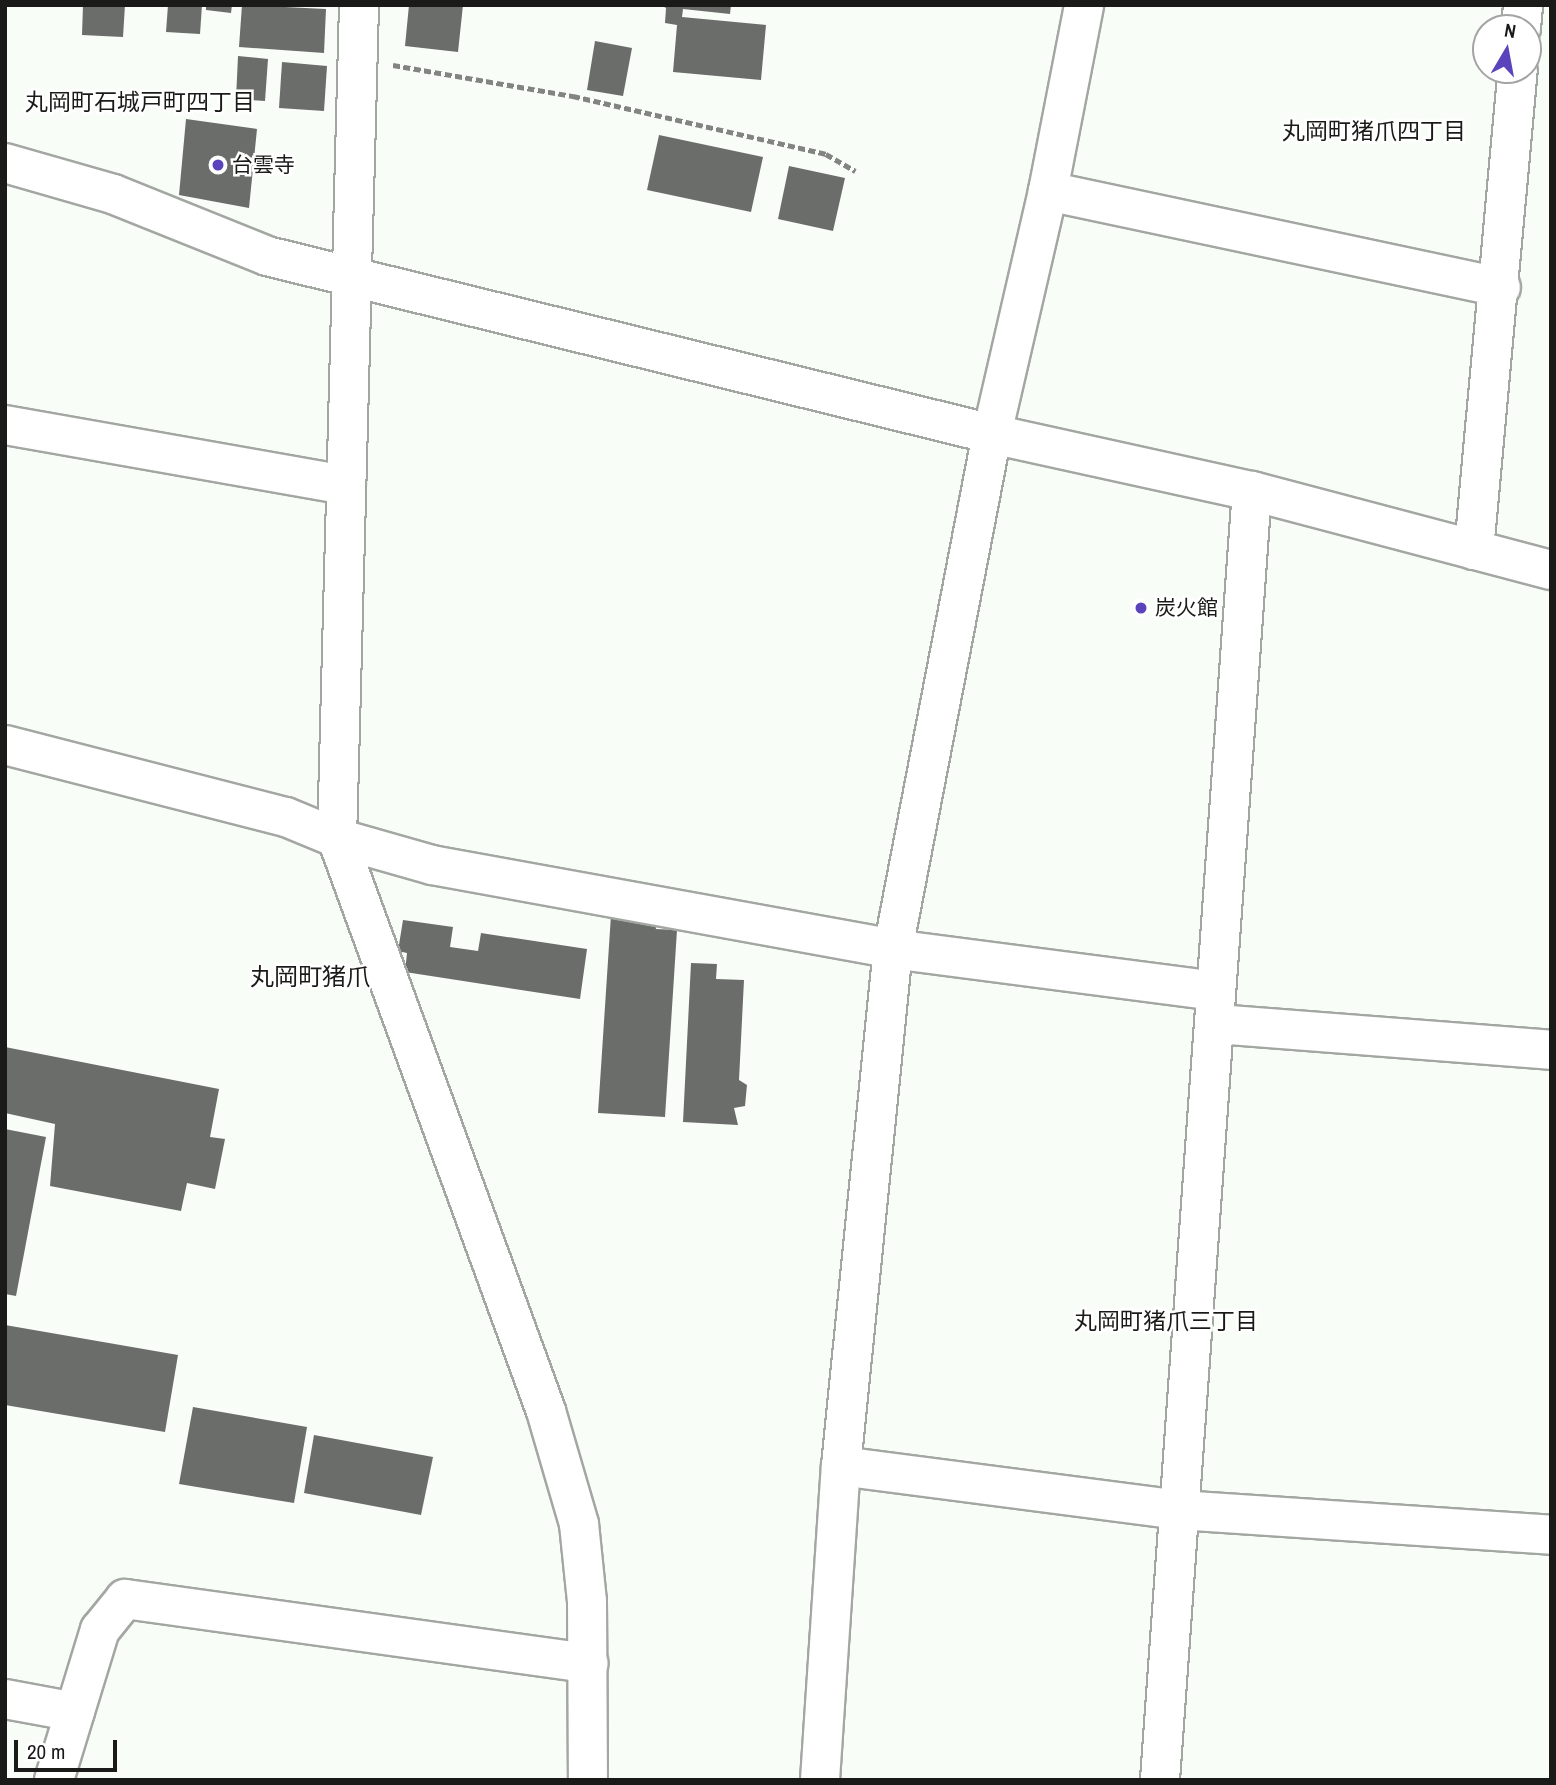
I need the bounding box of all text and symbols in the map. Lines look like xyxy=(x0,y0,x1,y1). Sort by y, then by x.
north arrow xyxy=(1472,14,1542,84)
text: N xyxy=(1503,17,1518,44)
district label: 丸岡町石城戸町四丁目 xyxy=(25,88,255,116)
district label: 丸岡町猪爪四丁目 xyxy=(1282,117,1466,145)
place label: 台雲寺 xyxy=(232,152,295,178)
marker: 台雲寺 xyxy=(210,157,226,173)
place label: 炭火館 xyxy=(1155,595,1218,621)
marker: 炭火館 xyxy=(1133,600,1149,616)
district label: 丸岡町猪爪 xyxy=(250,963,370,991)
district label: 丸岡町猪爪三丁目 xyxy=(1074,1307,1258,1335)
scale bar xyxy=(18,1726,121,1770)
text: 20 m xyxy=(27,1737,65,1766)

